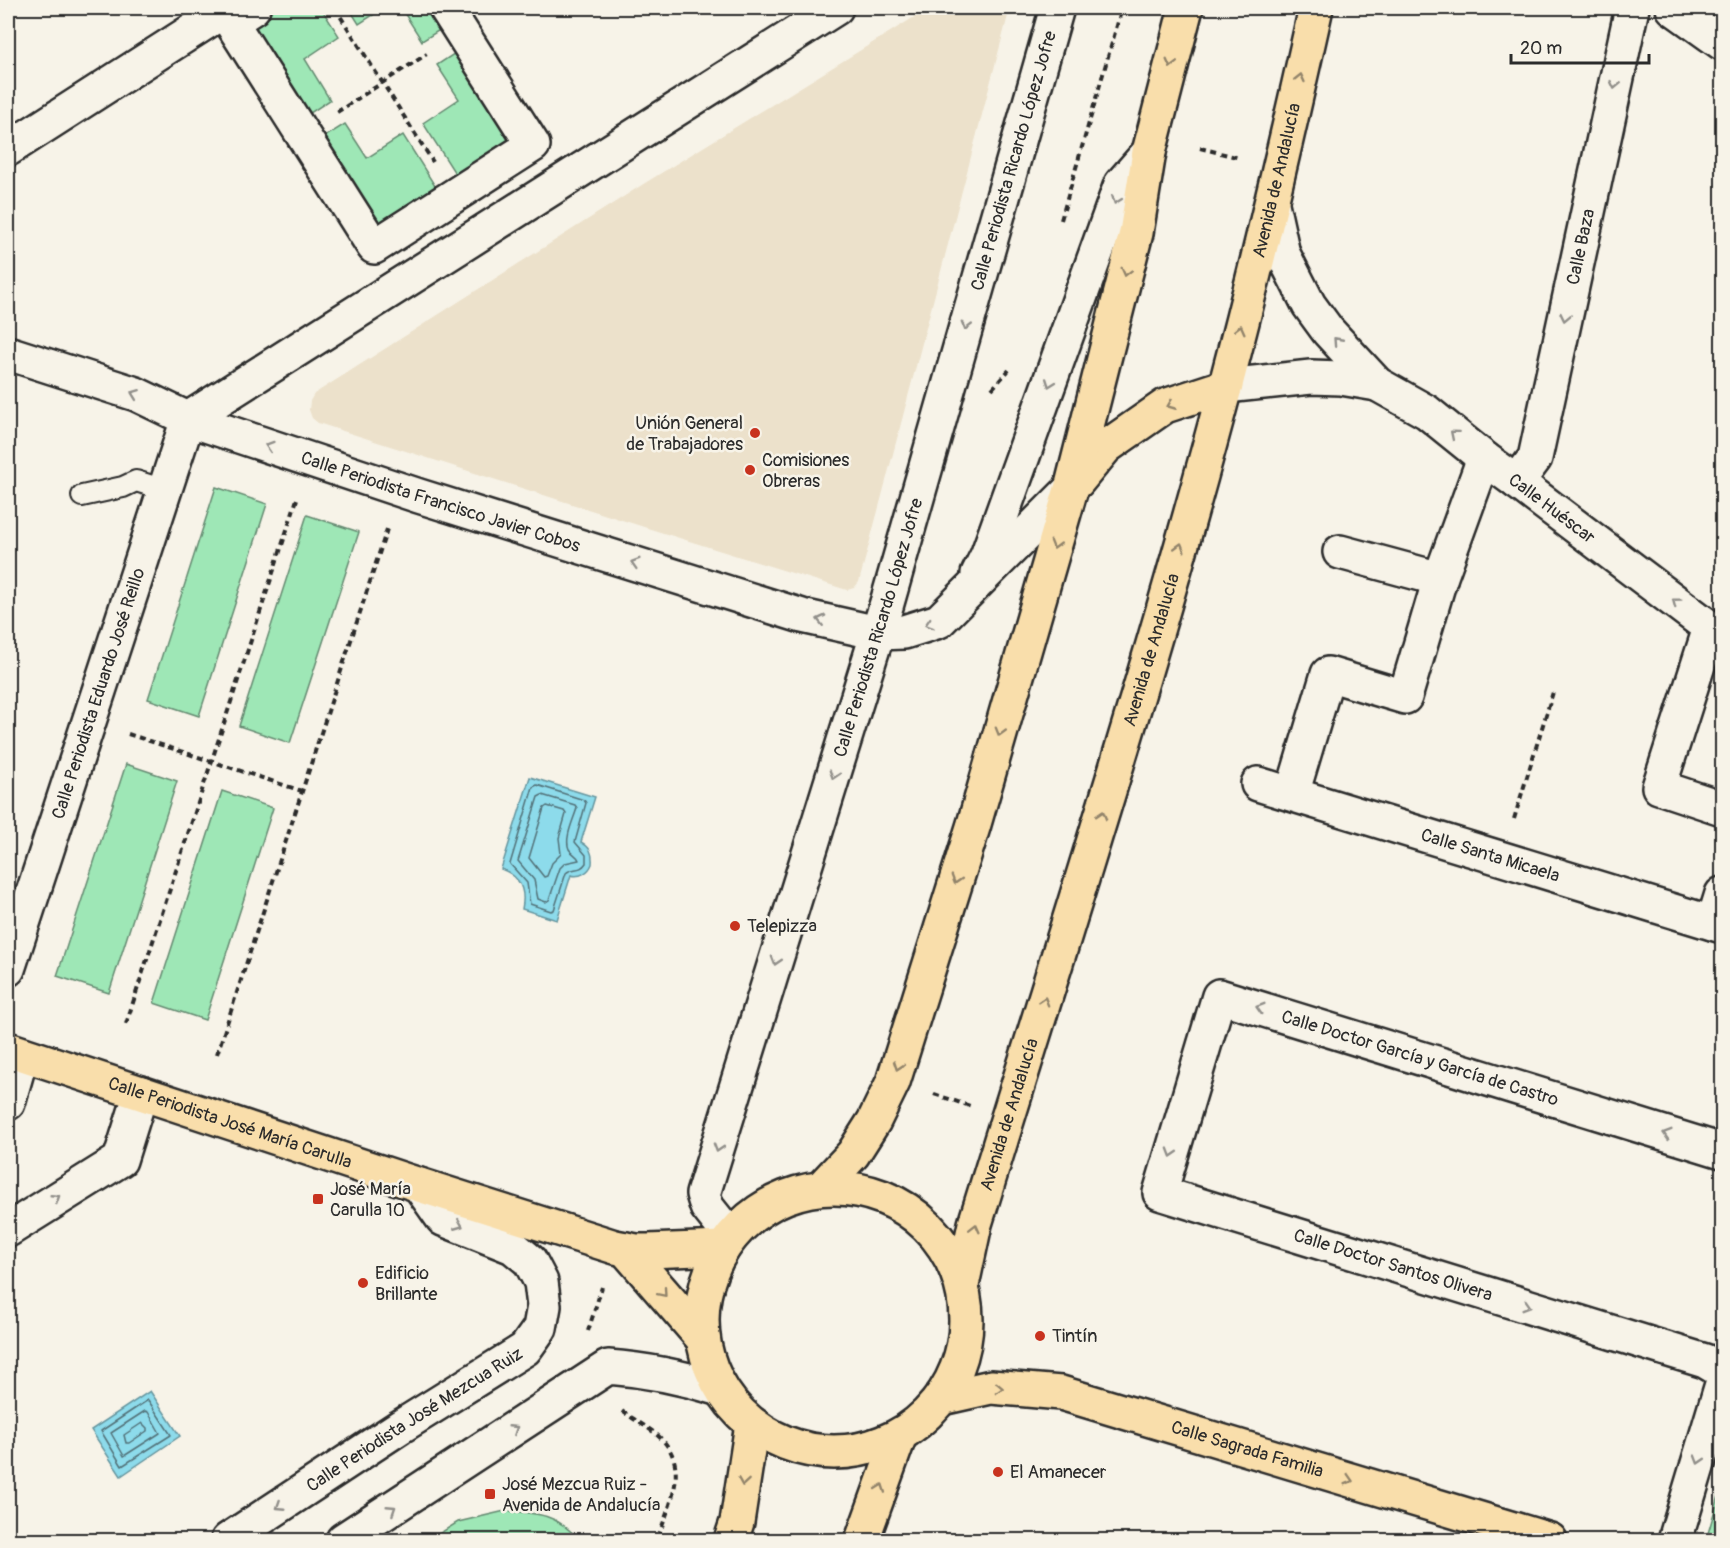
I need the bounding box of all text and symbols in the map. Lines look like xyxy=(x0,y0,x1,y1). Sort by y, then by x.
scale bar xyxy=(1511,27,1649,65)
street label: Calle Periodista Ricardo López Jofre xyxy=(966,28,1062,293)
text: 20 m xyxy=(1520,37,1562,60)
one-way arrow xyxy=(1166,59,1179,69)
one-way arrow xyxy=(1293,74,1306,84)
one-way arrow xyxy=(1609,80,1622,90)
street label: Avenida de Andalucía xyxy=(1247,101,1306,260)
one-way arrow xyxy=(1110,194,1123,205)
street label: Calle Baza xyxy=(1562,207,1600,287)
one-way arrow xyxy=(1121,267,1134,277)
one-way arrow xyxy=(1559,312,1572,322)
one-way arrow xyxy=(961,320,973,331)
one-way arrow xyxy=(1233,324,1246,334)
one-way arrow xyxy=(1333,337,1344,348)
one-way arrow xyxy=(1044,377,1057,388)
one-way arrow xyxy=(130,389,141,402)
one-way arrow xyxy=(1166,398,1177,410)
place label: Unión General de Trabajadores xyxy=(626,412,743,456)
marker: Unión General de Trabajadores xyxy=(748,426,762,440)
one-way arrow xyxy=(1450,430,1461,441)
one-way arrow xyxy=(264,441,275,454)
street label: Calle Periodista Francisco Javier Cobos xyxy=(298,446,583,558)
place label: Comisiones Obreras xyxy=(762,449,849,493)
marker: Comisiones Obreras xyxy=(743,463,757,477)
street label: Calle Huéscar xyxy=(1504,469,1600,549)
street label: Calle Periodista Ricardo López Jofre xyxy=(829,495,928,760)
one-way arrow xyxy=(1050,539,1062,550)
one-way arrow xyxy=(1173,542,1185,553)
one-way arrow xyxy=(630,558,641,570)
street label: Calle Periodista Eduardo José Reillo xyxy=(47,565,151,822)
street label: Avenida de Andalucía xyxy=(1118,571,1185,729)
one-way arrow xyxy=(1671,598,1682,609)
one-way arrow xyxy=(817,614,827,627)
one-way arrow xyxy=(925,617,935,629)
one-way arrow xyxy=(995,726,1007,737)
one-way arrow xyxy=(829,769,841,780)
one-way arrow xyxy=(1095,810,1107,821)
street label: Calle Santa Micaela xyxy=(1418,824,1562,888)
one-way arrow xyxy=(951,874,963,885)
place label: Telepizza xyxy=(747,915,817,938)
marker: Telepizza xyxy=(728,919,742,933)
one-way arrow xyxy=(771,955,783,966)
one-way arrow xyxy=(1037,996,1049,1007)
one-way arrow xyxy=(1255,1003,1266,1015)
street label: Calle Doctor García y García de Castro xyxy=(1279,1005,1561,1112)
street label: Avenida de Andalucía xyxy=(975,1036,1044,1194)
one-way arrow xyxy=(893,1060,906,1071)
street label: Calle Periodista José María Carulla xyxy=(105,1072,355,1174)
one-way arrow xyxy=(1662,1129,1673,1141)
one-way arrow xyxy=(713,1142,725,1152)
one-way arrow xyxy=(1167,1147,1179,1158)
place label: José María Carulla 10 xyxy=(330,1178,411,1222)
marker: José María Carulla 10 xyxy=(311,1192,325,1206)
one-way arrow xyxy=(50,1195,61,1206)
one-way arrow xyxy=(452,1218,463,1230)
one-way arrow xyxy=(967,1223,980,1233)
street label: Calle Doctor Santos Olivera xyxy=(1291,1224,1495,1307)
place label: Edificio Brillante xyxy=(375,1262,437,1306)
marker: Edificio Brillante xyxy=(356,1276,370,1290)
one-way arrow xyxy=(656,1286,667,1297)
one-way arrow xyxy=(1521,1299,1532,1312)
place label: Tintín xyxy=(1052,1325,1098,1348)
marker: Tintín xyxy=(1033,1329,1047,1343)
street label: Calle Periodista José Mezcua Ruiz xyxy=(302,1342,527,1497)
one-way arrow xyxy=(994,1382,1003,1394)
street label: Calle Sagrada Familia xyxy=(1168,1416,1326,1483)
one-way arrow xyxy=(507,1425,518,1436)
one-way arrow xyxy=(1694,1454,1706,1465)
place label: El Amanecer xyxy=(1010,1461,1107,1484)
marker: El Amanecer xyxy=(991,1465,1005,1479)
place label: José Mezcua Ruiz - Avenida de Andalucía xyxy=(502,1473,660,1517)
one-way arrow xyxy=(1343,1473,1354,1485)
one-way arrow xyxy=(737,1477,750,1487)
one-way arrow xyxy=(874,1483,887,1494)
marker: José Mezcua Ruiz - Avenida de Andalucía xyxy=(483,1487,497,1501)
one-way arrow xyxy=(276,1499,287,1510)
one-way arrow xyxy=(386,1504,396,1516)

